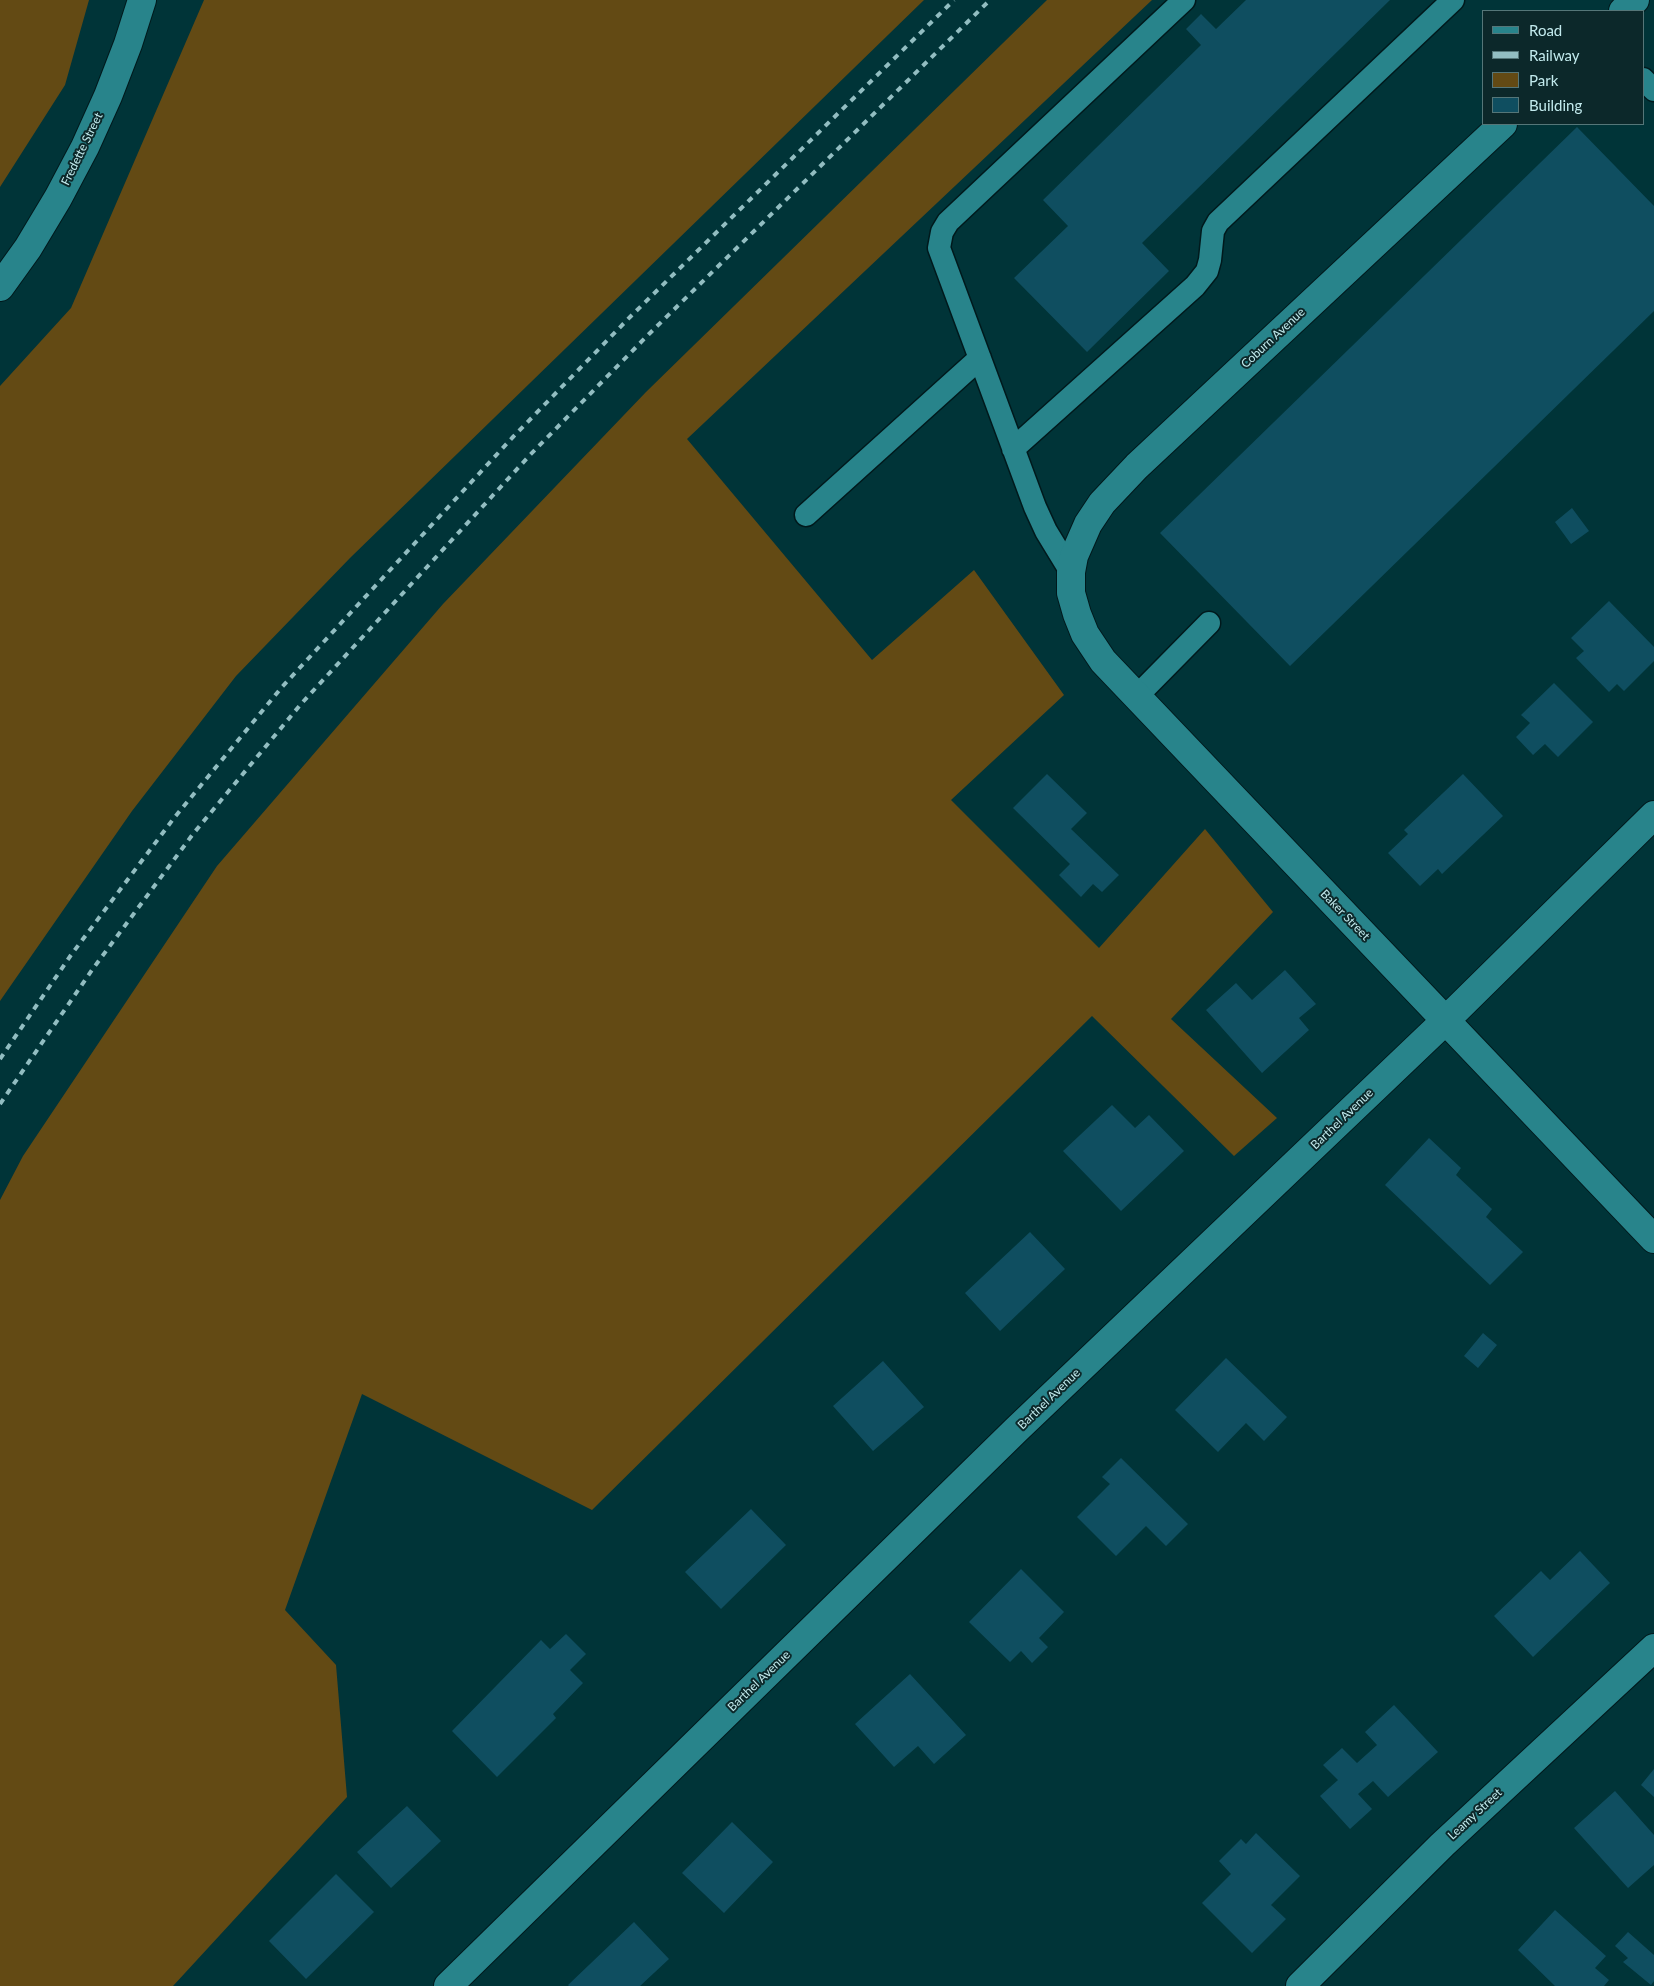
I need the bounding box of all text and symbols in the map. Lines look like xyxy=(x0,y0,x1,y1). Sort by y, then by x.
legend xyxy=(1482,10,1644,125)
text: Road xyxy=(1529,21,1562,39)
text: Railway xyxy=(1529,46,1580,64)
text: Park xyxy=(1529,71,1558,89)
text: Building xyxy=(1529,96,1582,114)
street label: Fredette Street xyxy=(58,110,106,188)
street label: Coburn Avenue xyxy=(1238,305,1308,371)
street label: Baker Street xyxy=(1317,887,1373,943)
street label: Barthel Avenue xyxy=(1308,1086,1376,1152)
street label: Barthel Avenue xyxy=(1015,1366,1083,1432)
street label: Barthel Avenue xyxy=(725,1648,793,1714)
street label: Leamy Street xyxy=(1445,1785,1505,1843)

